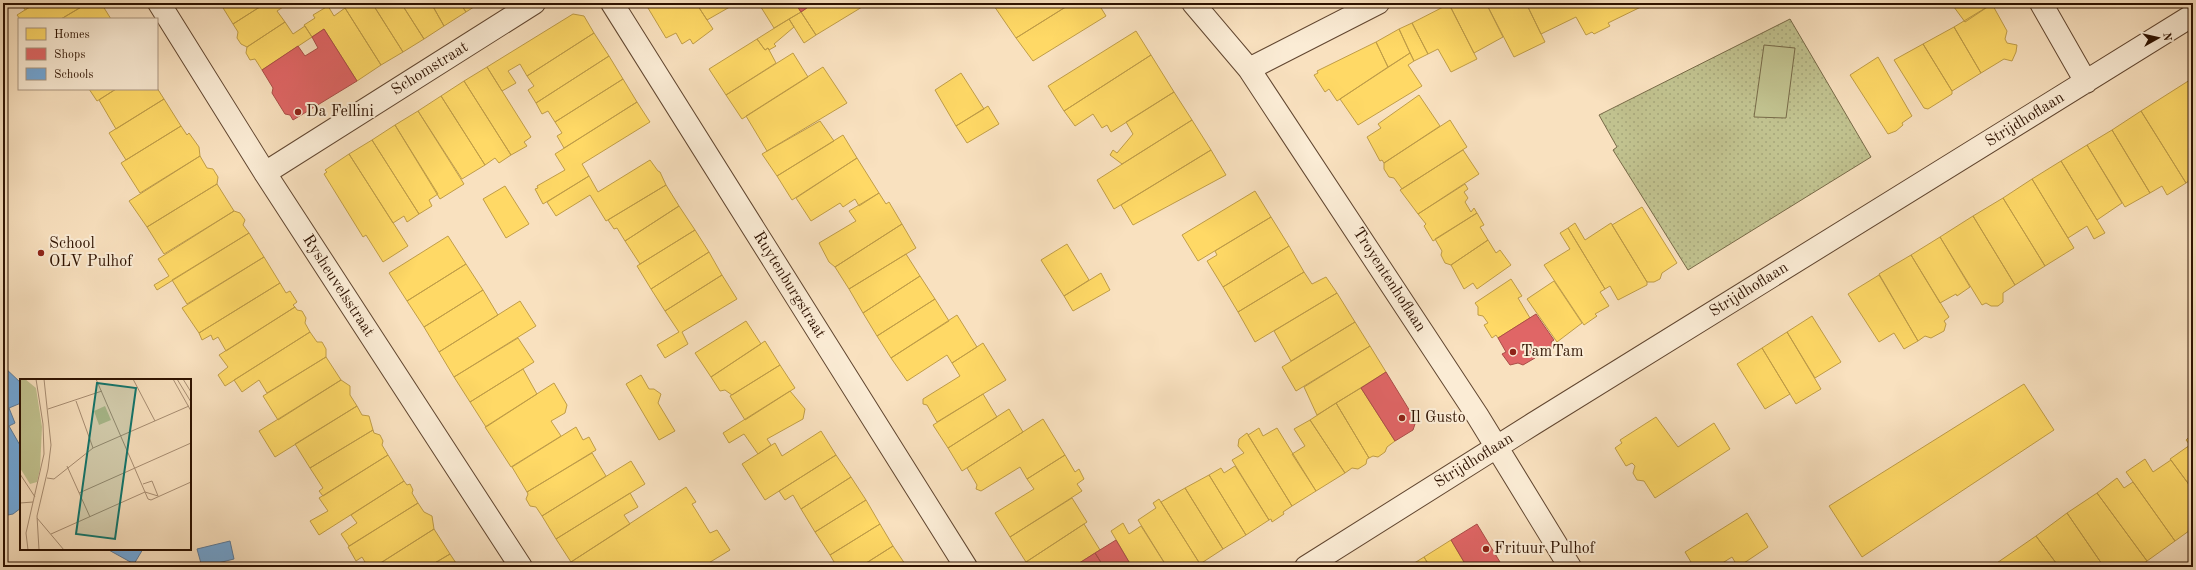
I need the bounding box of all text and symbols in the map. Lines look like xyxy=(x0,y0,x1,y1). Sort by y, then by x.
legend xyxy=(18,18,158,90)
north arrow xyxy=(2138,18,2178,58)
text: Homes xyxy=(54,29,90,41)
text: N xyxy=(2160,32,2173,42)
street label: Schomstraat xyxy=(389,39,471,99)
text: Shops xyxy=(54,49,85,61)
text: Schools xyxy=(54,69,94,81)
street label: Strijdhoflaan xyxy=(1983,89,2067,150)
place label: Da Fellini xyxy=(306,104,374,120)
marker: Da Fellini xyxy=(293,107,303,117)
street label: Troyentenhoflaan xyxy=(1349,225,1429,335)
street label: Ruytenburgstraat xyxy=(750,229,828,342)
street label: Rysheuvelsstraat xyxy=(299,232,377,340)
place label: School OLV Pulhof xyxy=(49,236,133,270)
marker: School OLV Pulhof xyxy=(36,248,46,258)
street label: Strijdhoflaan xyxy=(1707,259,1791,320)
place label: TamTam xyxy=(1521,344,1584,360)
marker: TamTam xyxy=(1508,347,1518,357)
inset map xyxy=(20,379,191,550)
place label: Il Gusto xyxy=(1410,410,1466,426)
marker: Il Gusto xyxy=(1397,413,1407,423)
street label: Strijdhoflaan xyxy=(1432,430,1516,491)
place label: Frituur Pulhof xyxy=(1494,541,1596,557)
marker: Frituur Pulhof xyxy=(1481,544,1491,554)

